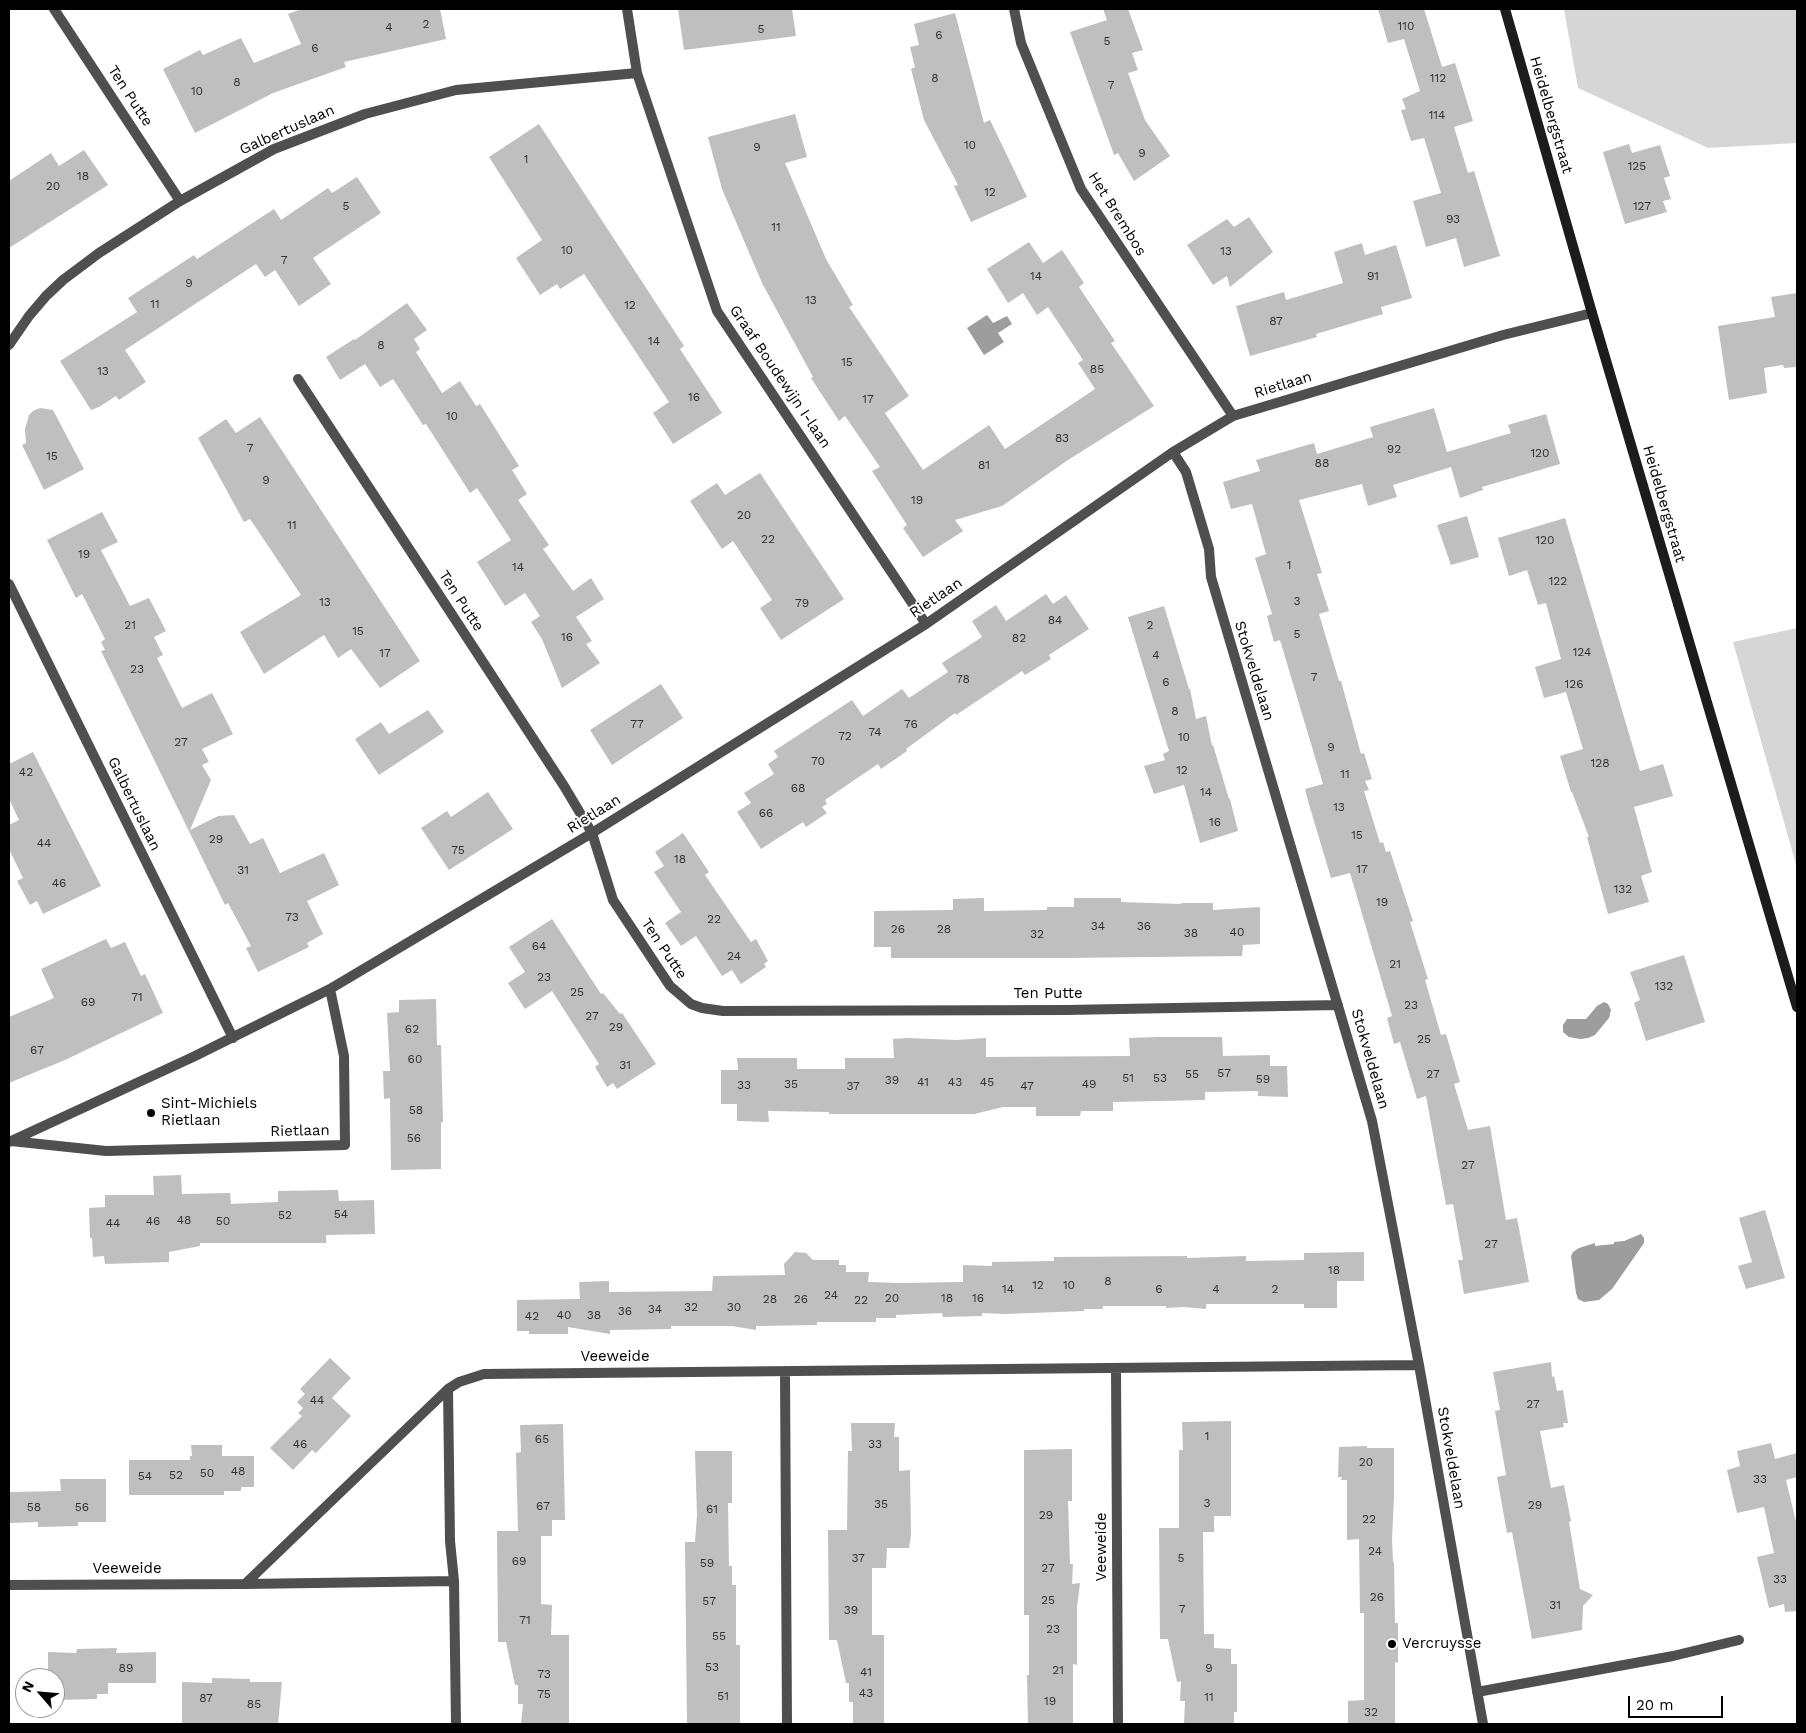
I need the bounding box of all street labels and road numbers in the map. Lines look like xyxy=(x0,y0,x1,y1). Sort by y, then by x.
street label: Heidelbergstraat xyxy=(1526,54,1576,176)
street label: Ten Putte xyxy=(104,62,156,130)
street label: Galbertuslaan xyxy=(237,101,337,159)
street label: Het Brembos xyxy=(1084,169,1150,259)
street label: Graaf Boudewijn I-laan xyxy=(725,302,835,452)
street label: Rietlaan xyxy=(1252,368,1314,402)
street label: Heidelbergstraat xyxy=(1639,443,1689,565)
street label: Ten Putte xyxy=(435,567,487,635)
street label: Rietlaan xyxy=(906,574,966,622)
street label: Stokveldelaan xyxy=(1230,619,1278,723)
street label: Galbertuslaan xyxy=(104,754,164,854)
street label: Rietlaan xyxy=(564,791,624,837)
street label: Ten Putte xyxy=(637,915,691,983)
street label: Ten Putte xyxy=(1013,985,1083,1003)
street label: Stokveldelaan xyxy=(1347,1007,1393,1111)
street label: Rietlaan xyxy=(270,1121,330,1141)
street label: Veeweide xyxy=(580,1348,650,1366)
street label: Stokveldelaan xyxy=(1433,1406,1469,1510)
street label: Veeweide xyxy=(1093,1512,1111,1582)
street label: Veeweide xyxy=(92,1560,162,1578)

